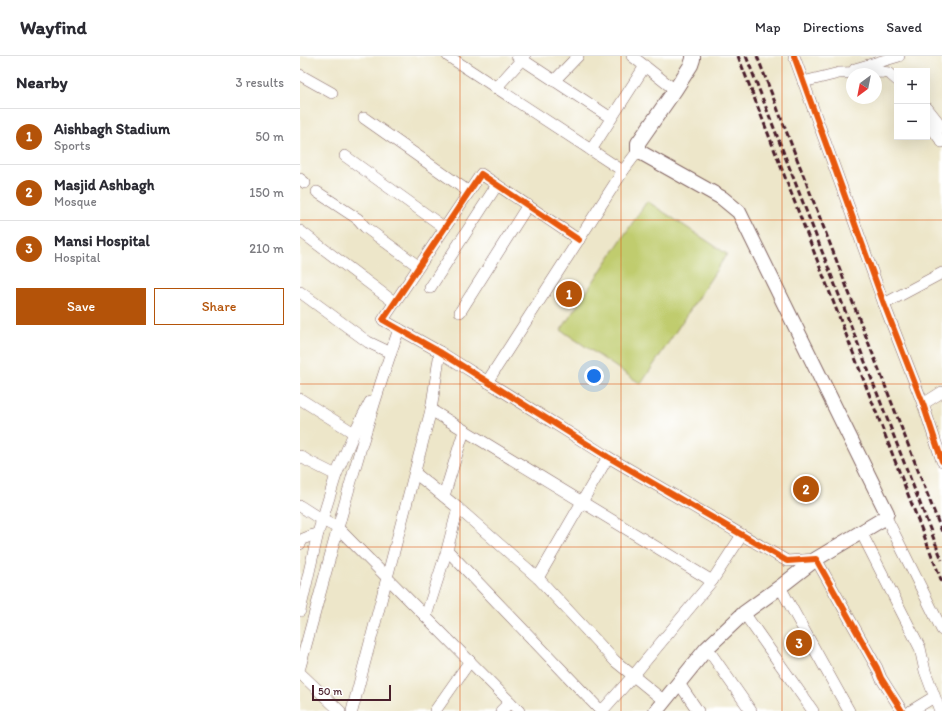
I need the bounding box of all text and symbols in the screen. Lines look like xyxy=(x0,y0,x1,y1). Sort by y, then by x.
text: Wayfind xyxy=(20,16,87,39)
text: Map xyxy=(755,19,781,36)
text: Directions xyxy=(803,19,864,36)
text: Saved xyxy=(886,19,922,36)
north arrow xyxy=(846,68,882,104)
map controls xyxy=(894,68,930,140)
button: + xyxy=(894,68,930,104)
text: Nearby xyxy=(16,72,68,92)
text: 3 results xyxy=(235,75,284,90)
button: − xyxy=(894,104,930,140)
text: Aishbagh Stadium xyxy=(54,120,170,138)
text: 1 xyxy=(26,129,32,144)
text: 50 m xyxy=(255,129,284,144)
text: Sports xyxy=(54,138,90,153)
text: Masjid Ashbagh xyxy=(54,176,154,194)
text: 2 xyxy=(26,185,32,200)
text: 150 m xyxy=(249,185,284,200)
text: Mosque xyxy=(54,194,97,209)
text: Mansi Hospital xyxy=(54,232,150,250)
text: 3 xyxy=(25,241,33,256)
text: 210 m xyxy=(249,241,284,256)
text: Hospital xyxy=(54,250,101,265)
pin: 1 xyxy=(556,279,582,309)
button: Save xyxy=(16,288,146,325)
button: Share xyxy=(154,288,284,325)
your location xyxy=(584,366,604,386)
pin: 2 xyxy=(793,474,819,504)
pin: 3 xyxy=(786,628,812,658)
scale bar xyxy=(312,683,391,702)
text: 50 m xyxy=(318,685,342,698)

